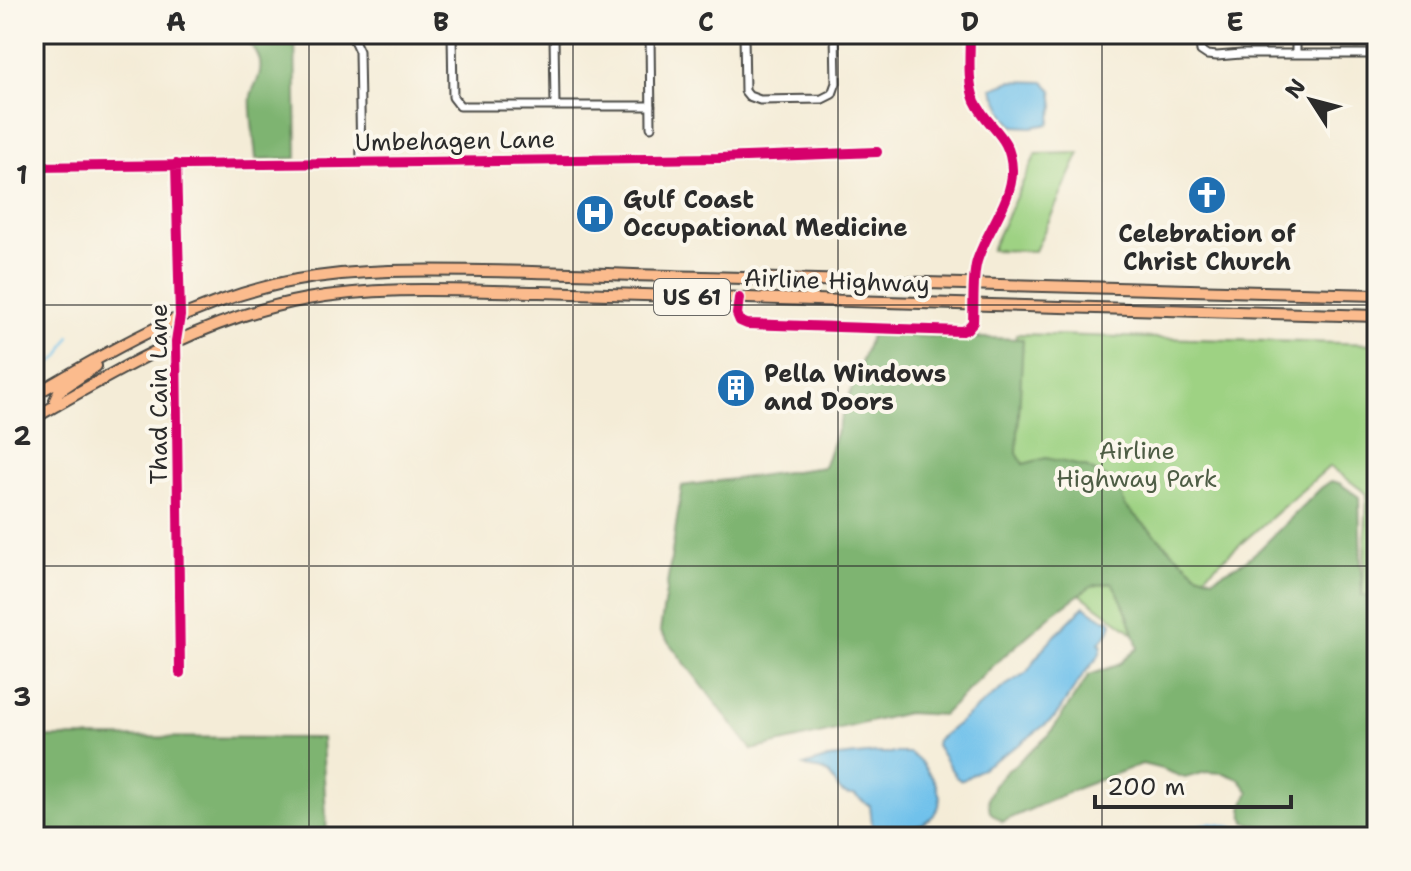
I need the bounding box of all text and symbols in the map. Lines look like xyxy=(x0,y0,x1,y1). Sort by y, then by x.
text: A xyxy=(166,4,186,39)
text: B xyxy=(433,4,449,39)
text: C xyxy=(698,4,714,39)
text: D xyxy=(961,4,979,39)
text: E xyxy=(1226,4,1244,39)
north arrow xyxy=(1271,60,1351,140)
text: N xyxy=(1278,73,1312,104)
street label: Umbehagen Lane xyxy=(355,123,555,159)
text: 1 xyxy=(16,157,28,192)
church icon: Celebration of Christ Church xyxy=(1186,174,1228,216)
place label: Gulf Coast Occupational Medicine xyxy=(623,184,908,244)
hospital icon: Gulf Coast Occupational Medicine xyxy=(574,193,616,235)
place label: Celebration of Christ Church xyxy=(1118,218,1296,278)
street label: Airline Highway xyxy=(744,262,930,300)
road number: US 61 xyxy=(654,279,730,315)
street label: Thad Cain Lane xyxy=(143,303,175,485)
place label: Pella Windows and Doors xyxy=(764,358,946,418)
building icon: Pella Windows and Doors xyxy=(715,367,757,409)
text: 2 xyxy=(13,418,31,453)
park label: Airline Highway Park xyxy=(1056,435,1218,495)
text: 3 xyxy=(13,679,31,714)
scale bar xyxy=(1095,759,1291,809)
text: 200 m xyxy=(1107,771,1185,803)

